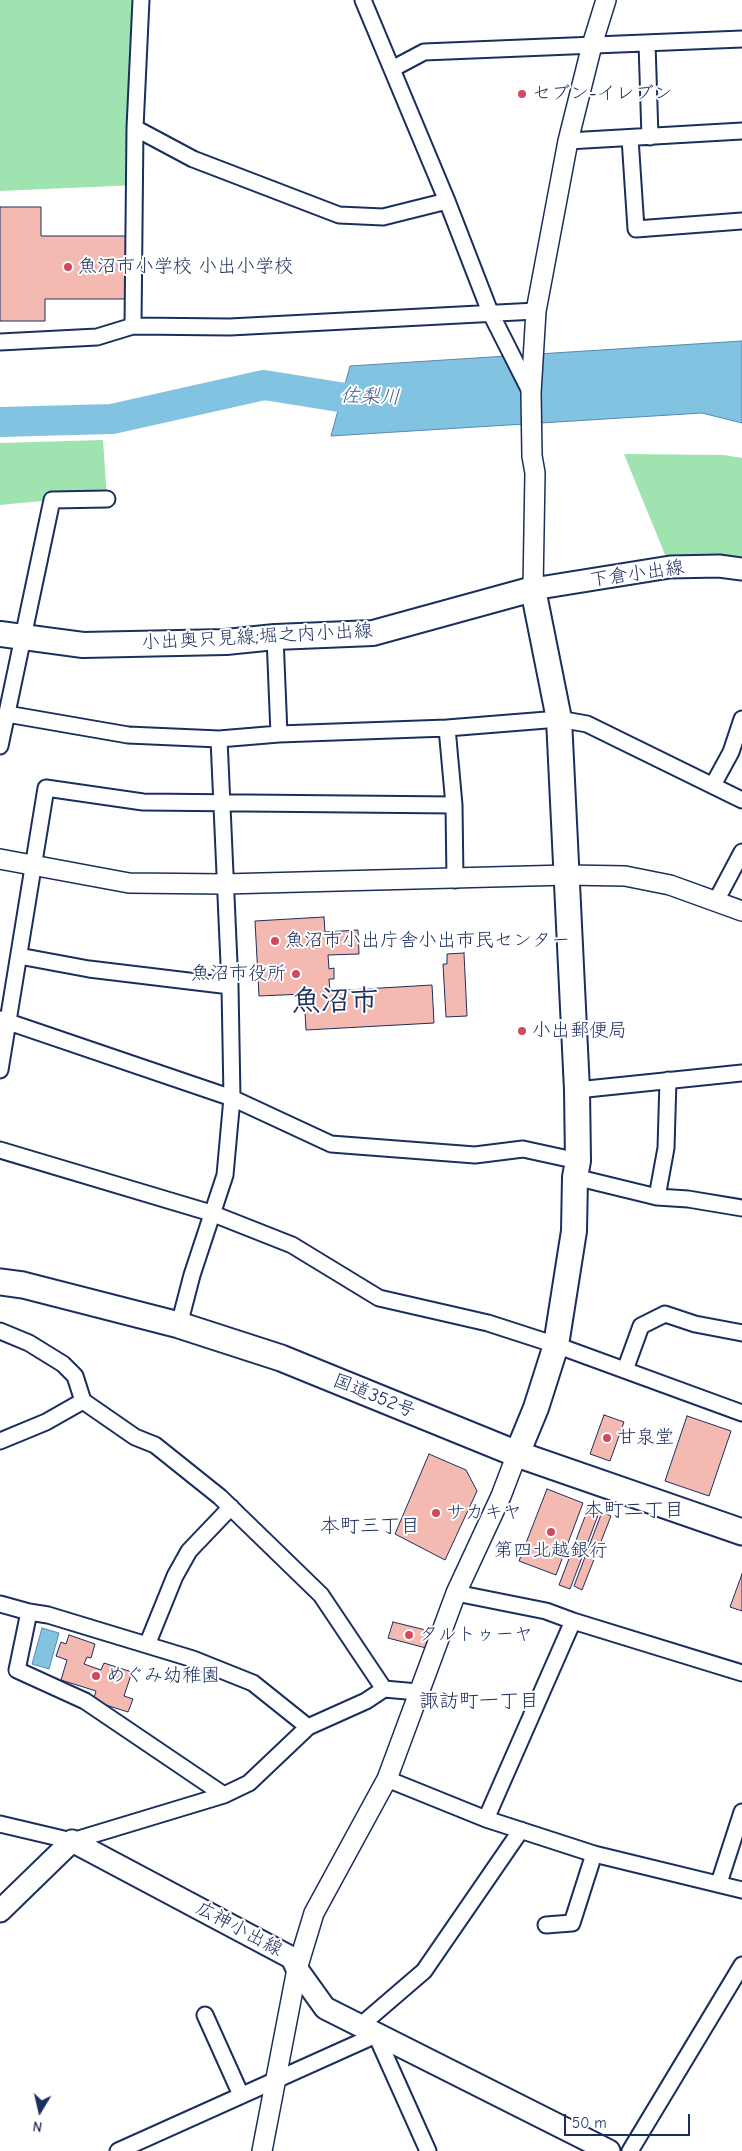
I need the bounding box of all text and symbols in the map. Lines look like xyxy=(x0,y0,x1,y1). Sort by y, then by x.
place label: セブン-イレブン xyxy=(532,83,673,105)
marker: セブン-イレブン xyxy=(516,88,528,100)
place label: 魚沼市小学校 小出小学校 xyxy=(78,256,293,278)
marker: 魚沼市小学校 小出小学校 xyxy=(62,261,74,273)
water label: 佐梨川 xyxy=(340,384,400,410)
street label: 下倉小出線 xyxy=(588,556,686,592)
street label: 小出奥只見線;堀之内小出線 xyxy=(141,620,373,654)
place label: 魚沼市小出庁舎小出市民センター xyxy=(285,930,570,952)
marker: 魚沼市小出庁舎小出市民センター xyxy=(269,935,281,947)
place label: 魚沼市役所 xyxy=(191,963,286,985)
marker: 魚沼市役所 xyxy=(290,968,302,980)
district label: 魚沼市 xyxy=(292,985,378,1019)
place label: 小出郵便局 xyxy=(532,1020,627,1042)
marker: 小出郵便局 xyxy=(516,1025,528,1037)
street label: 国道352号 xyxy=(329,1369,419,1423)
place label: 甘泉堂 xyxy=(617,1427,674,1449)
marker: 甘泉堂 xyxy=(601,1432,613,1444)
district label: 本町二丁目 xyxy=(584,1498,684,1522)
place label: サカキヤ xyxy=(446,1502,522,1524)
marker: サカキヤ xyxy=(430,1507,442,1519)
district label: 本町三丁目 xyxy=(320,1514,420,1538)
marker: 第四北越銀行 xyxy=(545,1526,557,1538)
place label: 第四北越銀行 xyxy=(494,1540,608,1562)
place label: タルトゥーヤ xyxy=(419,1624,533,1646)
marker: タルトゥーヤ xyxy=(403,1629,415,1641)
place label: めぐみ幼稚園 xyxy=(106,1665,220,1687)
marker: めぐみ幼稚園 xyxy=(90,1670,102,1682)
district label: 諏訪町一丁目 xyxy=(419,1689,539,1713)
street label: 広神小出線 xyxy=(192,1897,286,1961)
north arrow xyxy=(15,2086,65,2136)
scale bar xyxy=(567,2104,693,2136)
text: 50 m xyxy=(572,2114,607,2132)
text: N xyxy=(32,2117,43,2135)

